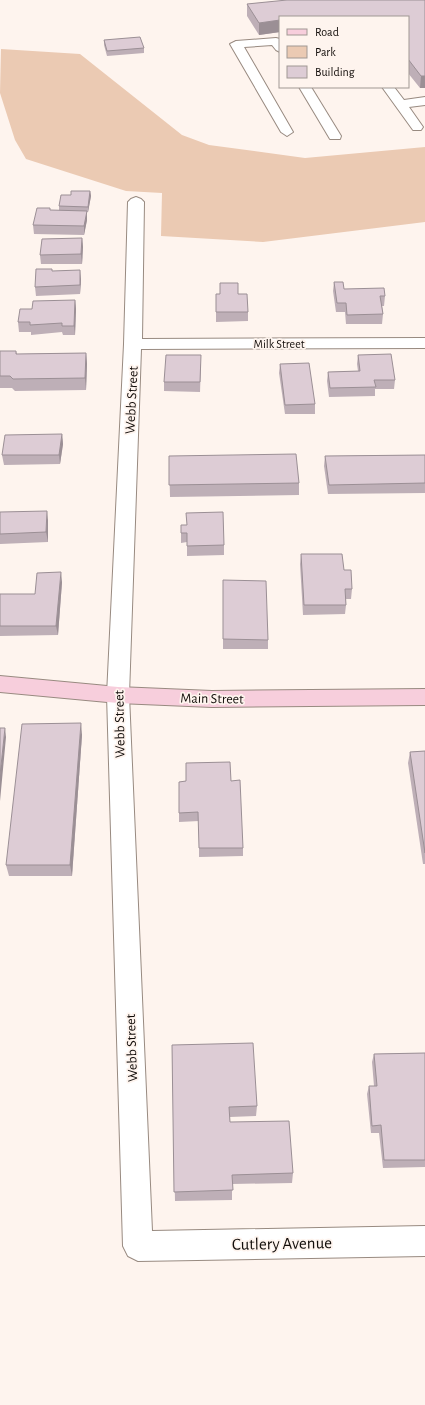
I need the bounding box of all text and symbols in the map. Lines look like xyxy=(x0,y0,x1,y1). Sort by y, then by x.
legend xyxy=(279,16,409,88)
text: Road xyxy=(315,26,339,38)
text: Park xyxy=(315,46,336,58)
text: Building xyxy=(315,66,355,78)
street label: Milk Street xyxy=(253,338,305,350)
street label: Webb Street xyxy=(123,365,141,434)
street label: Webb Street xyxy=(112,689,128,758)
street label: Main Street xyxy=(180,691,244,707)
street label: Webb Street xyxy=(124,1013,140,1082)
street label: Cutlery Avenue xyxy=(232,1234,332,1254)

